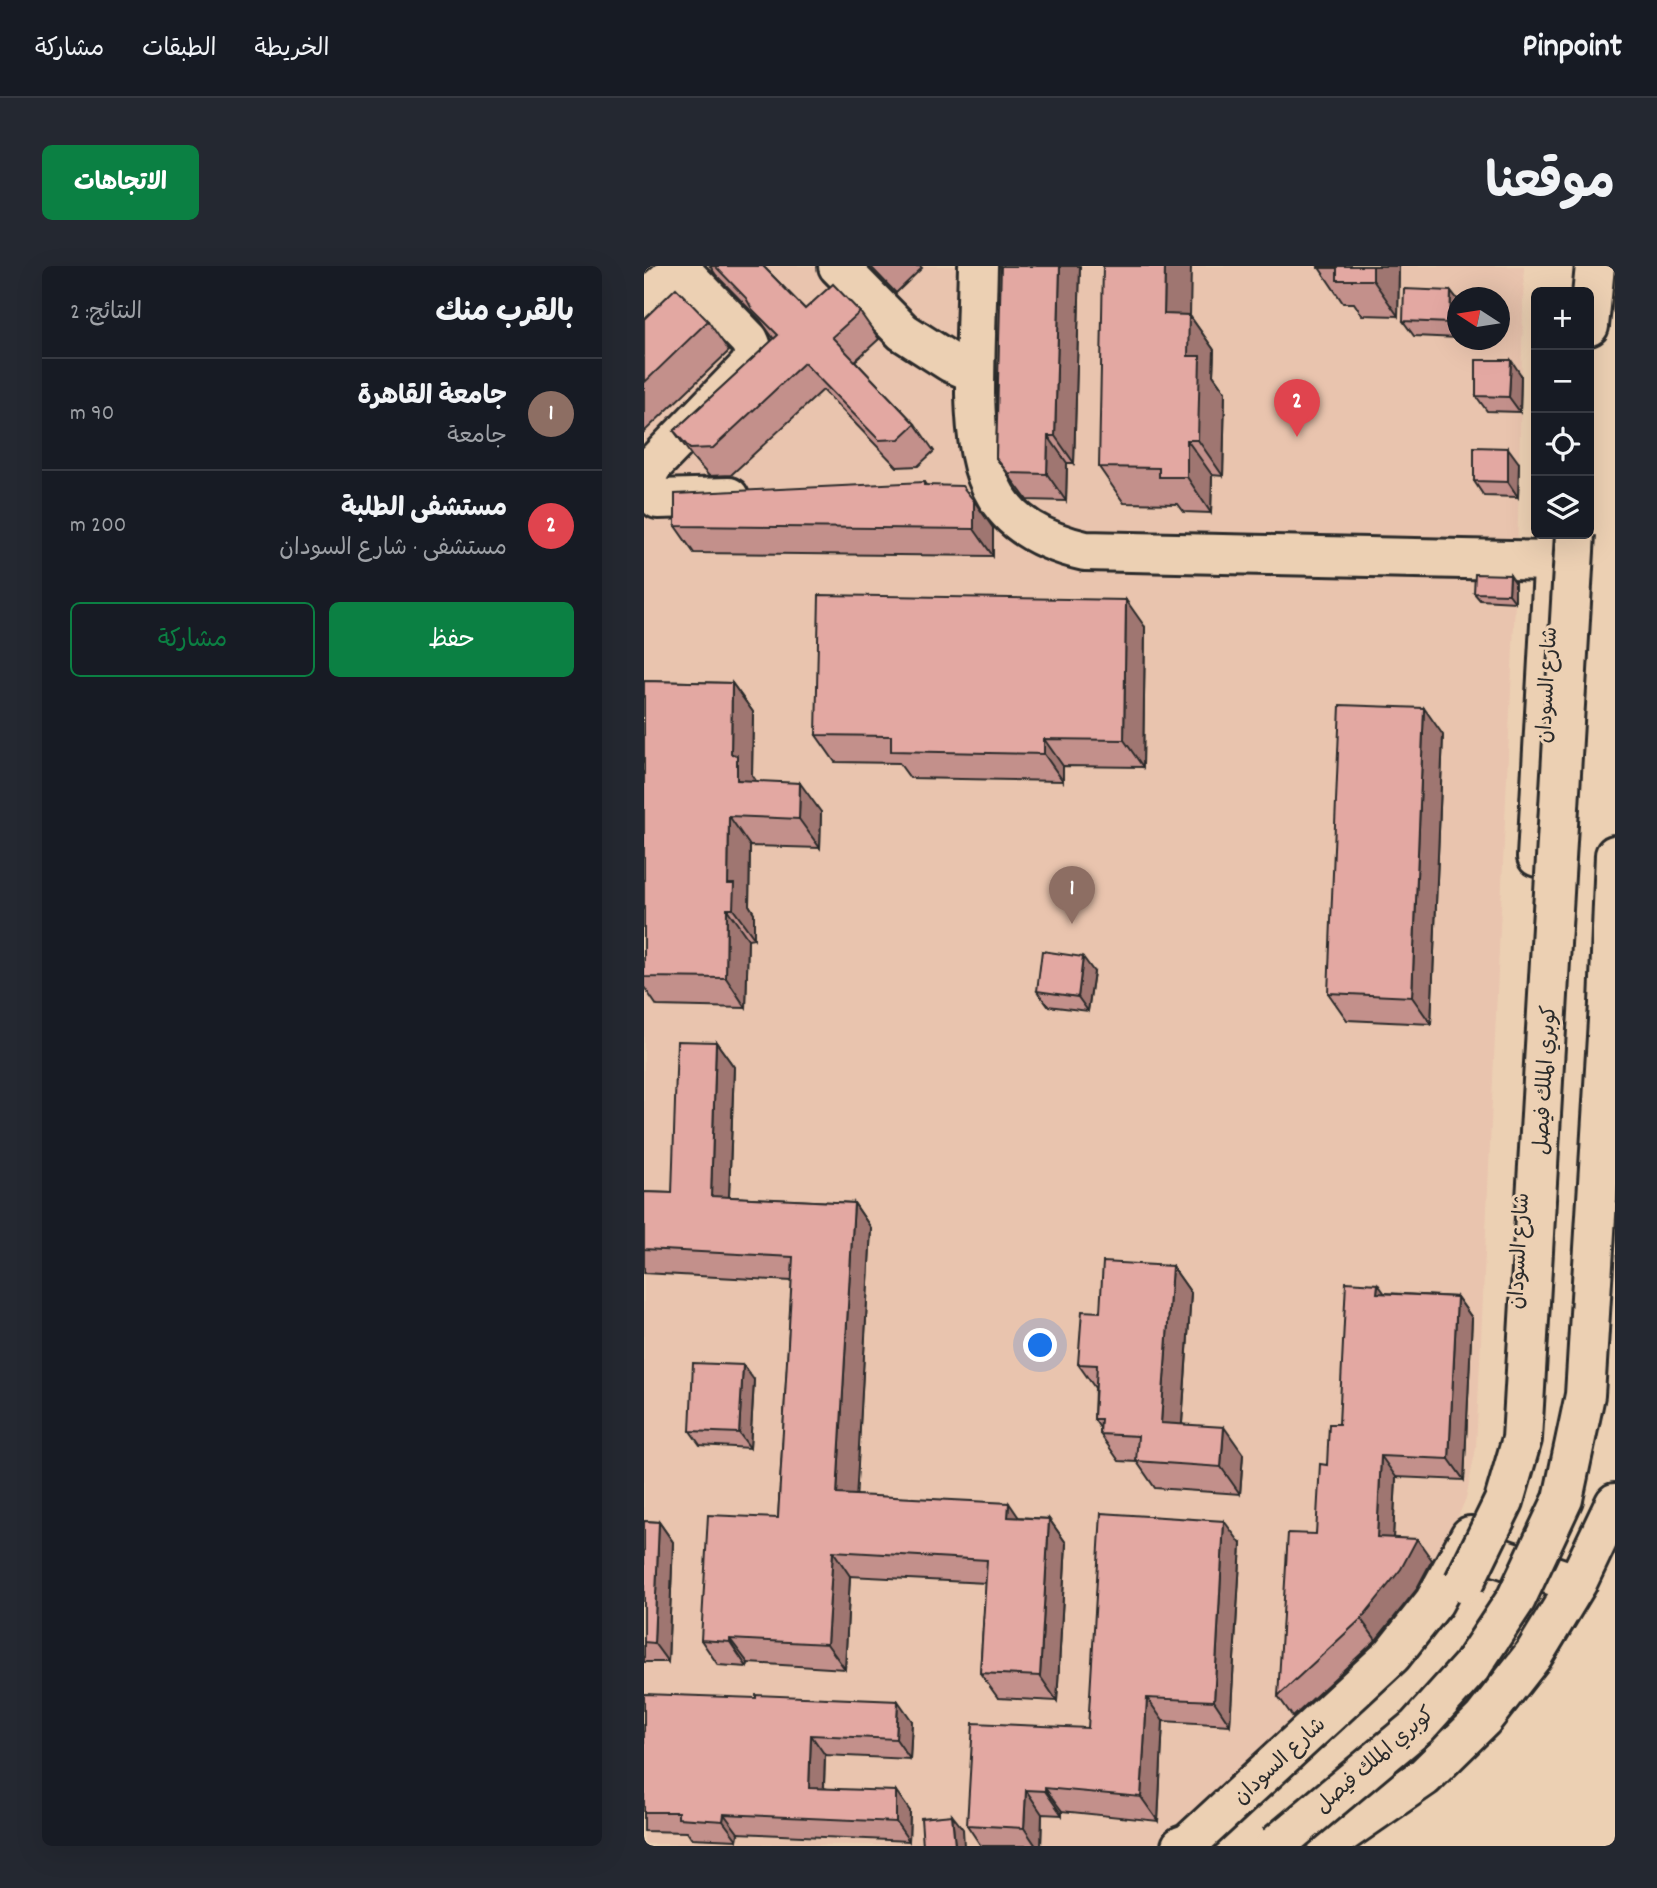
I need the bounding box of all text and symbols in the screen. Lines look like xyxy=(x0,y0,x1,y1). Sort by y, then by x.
text: Pinpoint xyxy=(1522,25,1622,72)
text: مشاركة xyxy=(35,33,104,67)
text: الطبقات xyxy=(142,33,217,67)
text: الخريطة xyxy=(255,33,329,67)
button: الاتجاهات xyxy=(42,145,199,220)
text: موقعنا xyxy=(1485,151,1615,221)
north arrow xyxy=(1447,287,1510,350)
map controls xyxy=(1531,287,1594,539)
button: + xyxy=(1531,287,1594,350)
text: بالقرب منك xyxy=(436,293,574,336)
text: النتائج: 2 xyxy=(70,297,142,330)
button: − xyxy=(1531,350,1594,413)
text: جامعة القاهرة xyxy=(358,379,507,416)
pin: 2 xyxy=(1274,379,1320,437)
text: 90 m xyxy=(70,398,114,431)
text: 1 xyxy=(548,398,554,431)
button: locate xyxy=(1531,413,1594,476)
text: جامعة xyxy=(447,421,507,454)
button: layers xyxy=(1531,476,1594,539)
text: مستشفى الطلبة xyxy=(341,491,507,528)
text: 200 m xyxy=(70,510,126,543)
text: 2 xyxy=(546,510,556,543)
text: مستشفى · شارع السودان xyxy=(279,533,507,566)
button: مشاركة xyxy=(70,602,315,677)
button: حفظ xyxy=(329,602,574,677)
street label: شارع السودان xyxy=(1531,626,1567,744)
pin: 1 xyxy=(1049,866,1095,924)
street label: كوبري الملك فيصل xyxy=(1528,1005,1566,1156)
street label: شارع السودان xyxy=(1503,1192,1539,1310)
your location xyxy=(1023,1328,1057,1362)
street label: كوبري الملك فيصل xyxy=(1310,1701,1442,1822)
street label: شارع السودان xyxy=(1228,1711,1334,1813)

